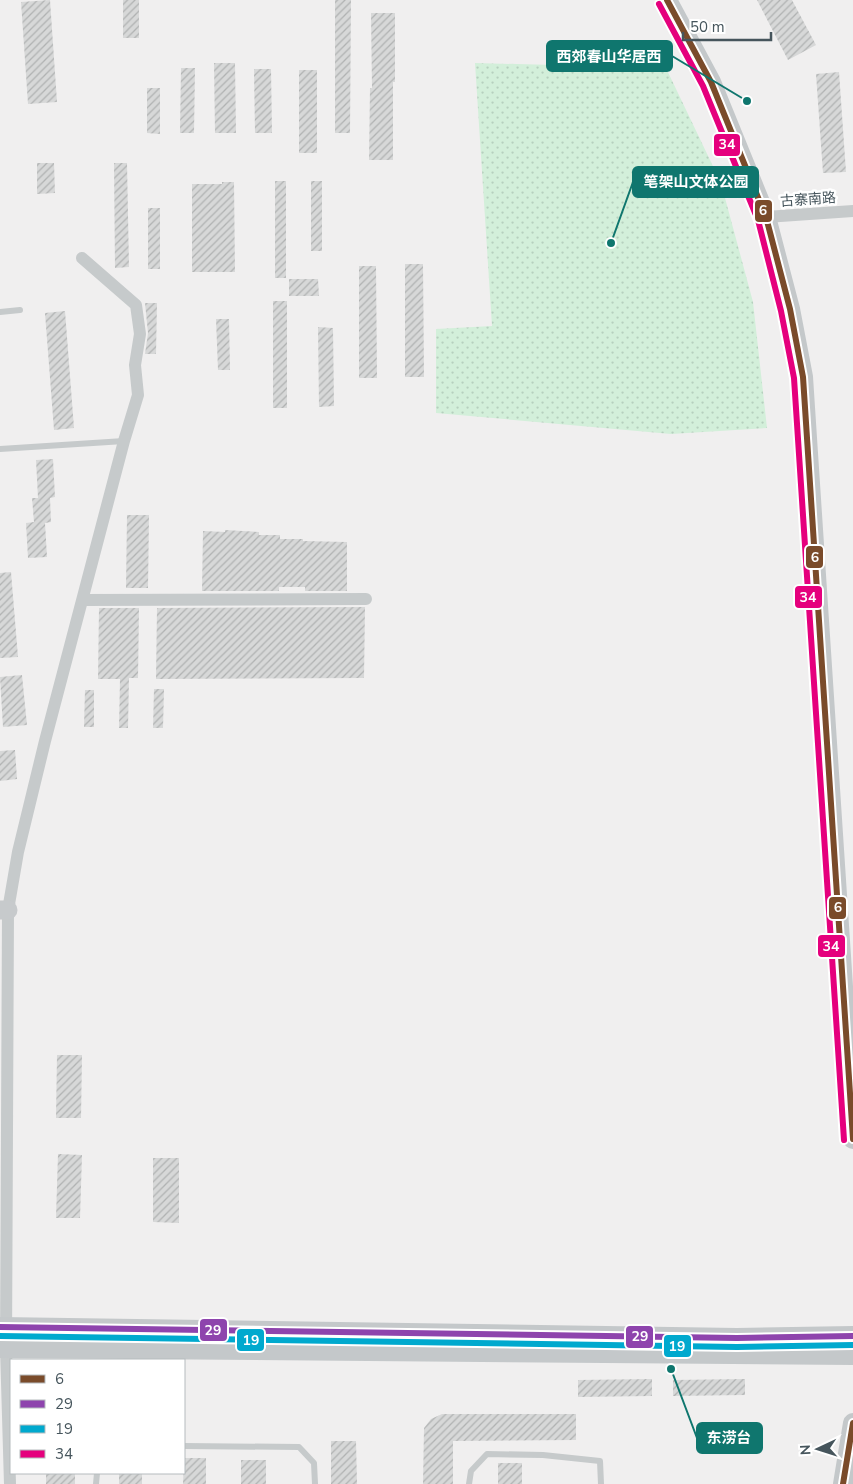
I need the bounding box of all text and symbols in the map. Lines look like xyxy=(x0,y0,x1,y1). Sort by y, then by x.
scale bar xyxy=(683,10,770,42)
text: 50 m xyxy=(690,17,725,37)
callout: 西郊春山华居西 xyxy=(547,41,672,71)
text: 西郊春山华居西 xyxy=(556,47,662,67)
line badge: 34 xyxy=(713,133,741,157)
text: 34 xyxy=(719,135,736,154)
callout: 笔架山文体公园 xyxy=(633,167,758,197)
text: 笔架山文体公园 xyxy=(643,172,749,192)
street label: 古寨南路 xyxy=(779,188,837,211)
line badge: 6 xyxy=(754,199,773,223)
text: 6 xyxy=(759,201,767,220)
line badge: 6 xyxy=(805,545,824,569)
text: 6 xyxy=(811,548,819,567)
line badge: 34 xyxy=(794,585,823,609)
text: 34 xyxy=(800,588,817,607)
line badge: 6 xyxy=(828,896,847,920)
text: 6 xyxy=(834,898,842,917)
line badge: 34 xyxy=(817,934,846,958)
text: 34 xyxy=(823,937,840,956)
line badge: 29 xyxy=(199,1318,228,1342)
text: 29 xyxy=(205,1321,221,1340)
line badge: 29 xyxy=(625,1325,654,1349)
text: 29 xyxy=(632,1327,648,1346)
line badge: 19 xyxy=(236,1328,265,1352)
text: 19 xyxy=(243,1331,259,1350)
line badge: 19 xyxy=(663,1334,692,1358)
text: 19 xyxy=(669,1337,685,1356)
legend xyxy=(10,1359,185,1474)
text: 6 xyxy=(55,1369,64,1389)
text: 29 xyxy=(55,1394,73,1414)
text: 19 xyxy=(55,1419,73,1439)
callout: 东涝台 xyxy=(697,1423,762,1453)
north arrow xyxy=(793,1424,843,1474)
text: 东涝台 xyxy=(706,1428,752,1448)
text: 34 xyxy=(55,1444,73,1464)
text: N xyxy=(796,1444,815,1456)

